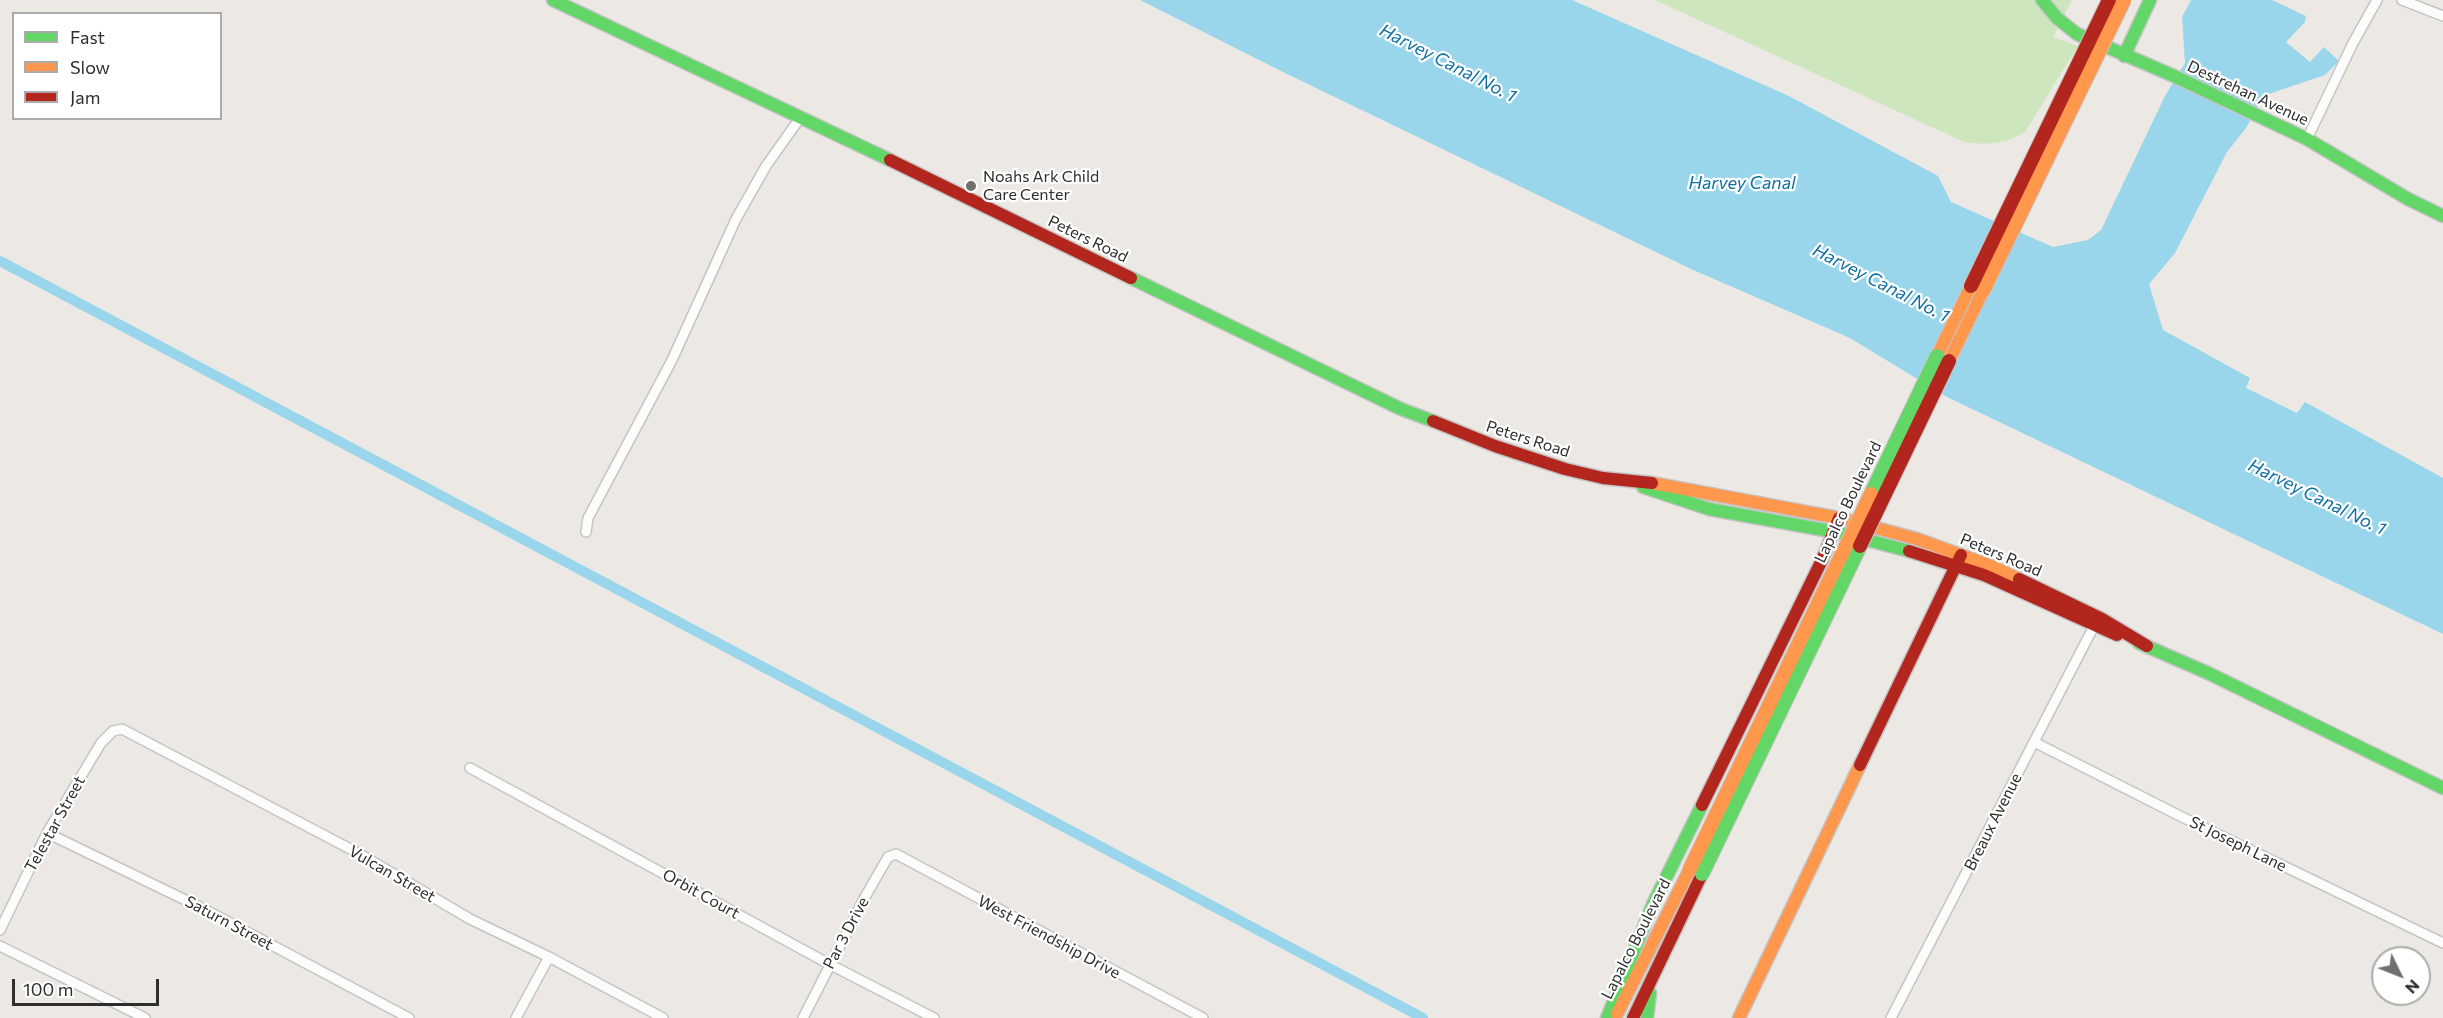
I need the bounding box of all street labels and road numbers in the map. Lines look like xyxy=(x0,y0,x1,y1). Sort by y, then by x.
street label: Destrehan Avenue xyxy=(2184,56,2312,130)
street label: Peters Road xyxy=(1045,211,1131,267)
street label: Peters Road xyxy=(1484,416,1572,462)
street label: Lapalco Boulevard xyxy=(1810,438,1886,566)
street label: Peters Road xyxy=(1957,529,2045,581)
street label: Breaux Avenue xyxy=(1960,770,2026,874)
street label: Telestar Street xyxy=(21,773,89,875)
street label: St Joseph Lane xyxy=(2186,812,2290,876)
street label: Vulcan Street xyxy=(345,841,439,907)
street label: Orbit Court xyxy=(659,865,743,923)
street label: Lapalco Boulevard xyxy=(1597,875,1675,1003)
street label: West Friendship Drive xyxy=(975,891,1123,983)
street label: Saturn Street xyxy=(182,892,276,954)
street label: Par 3 Drive xyxy=(819,894,873,972)

